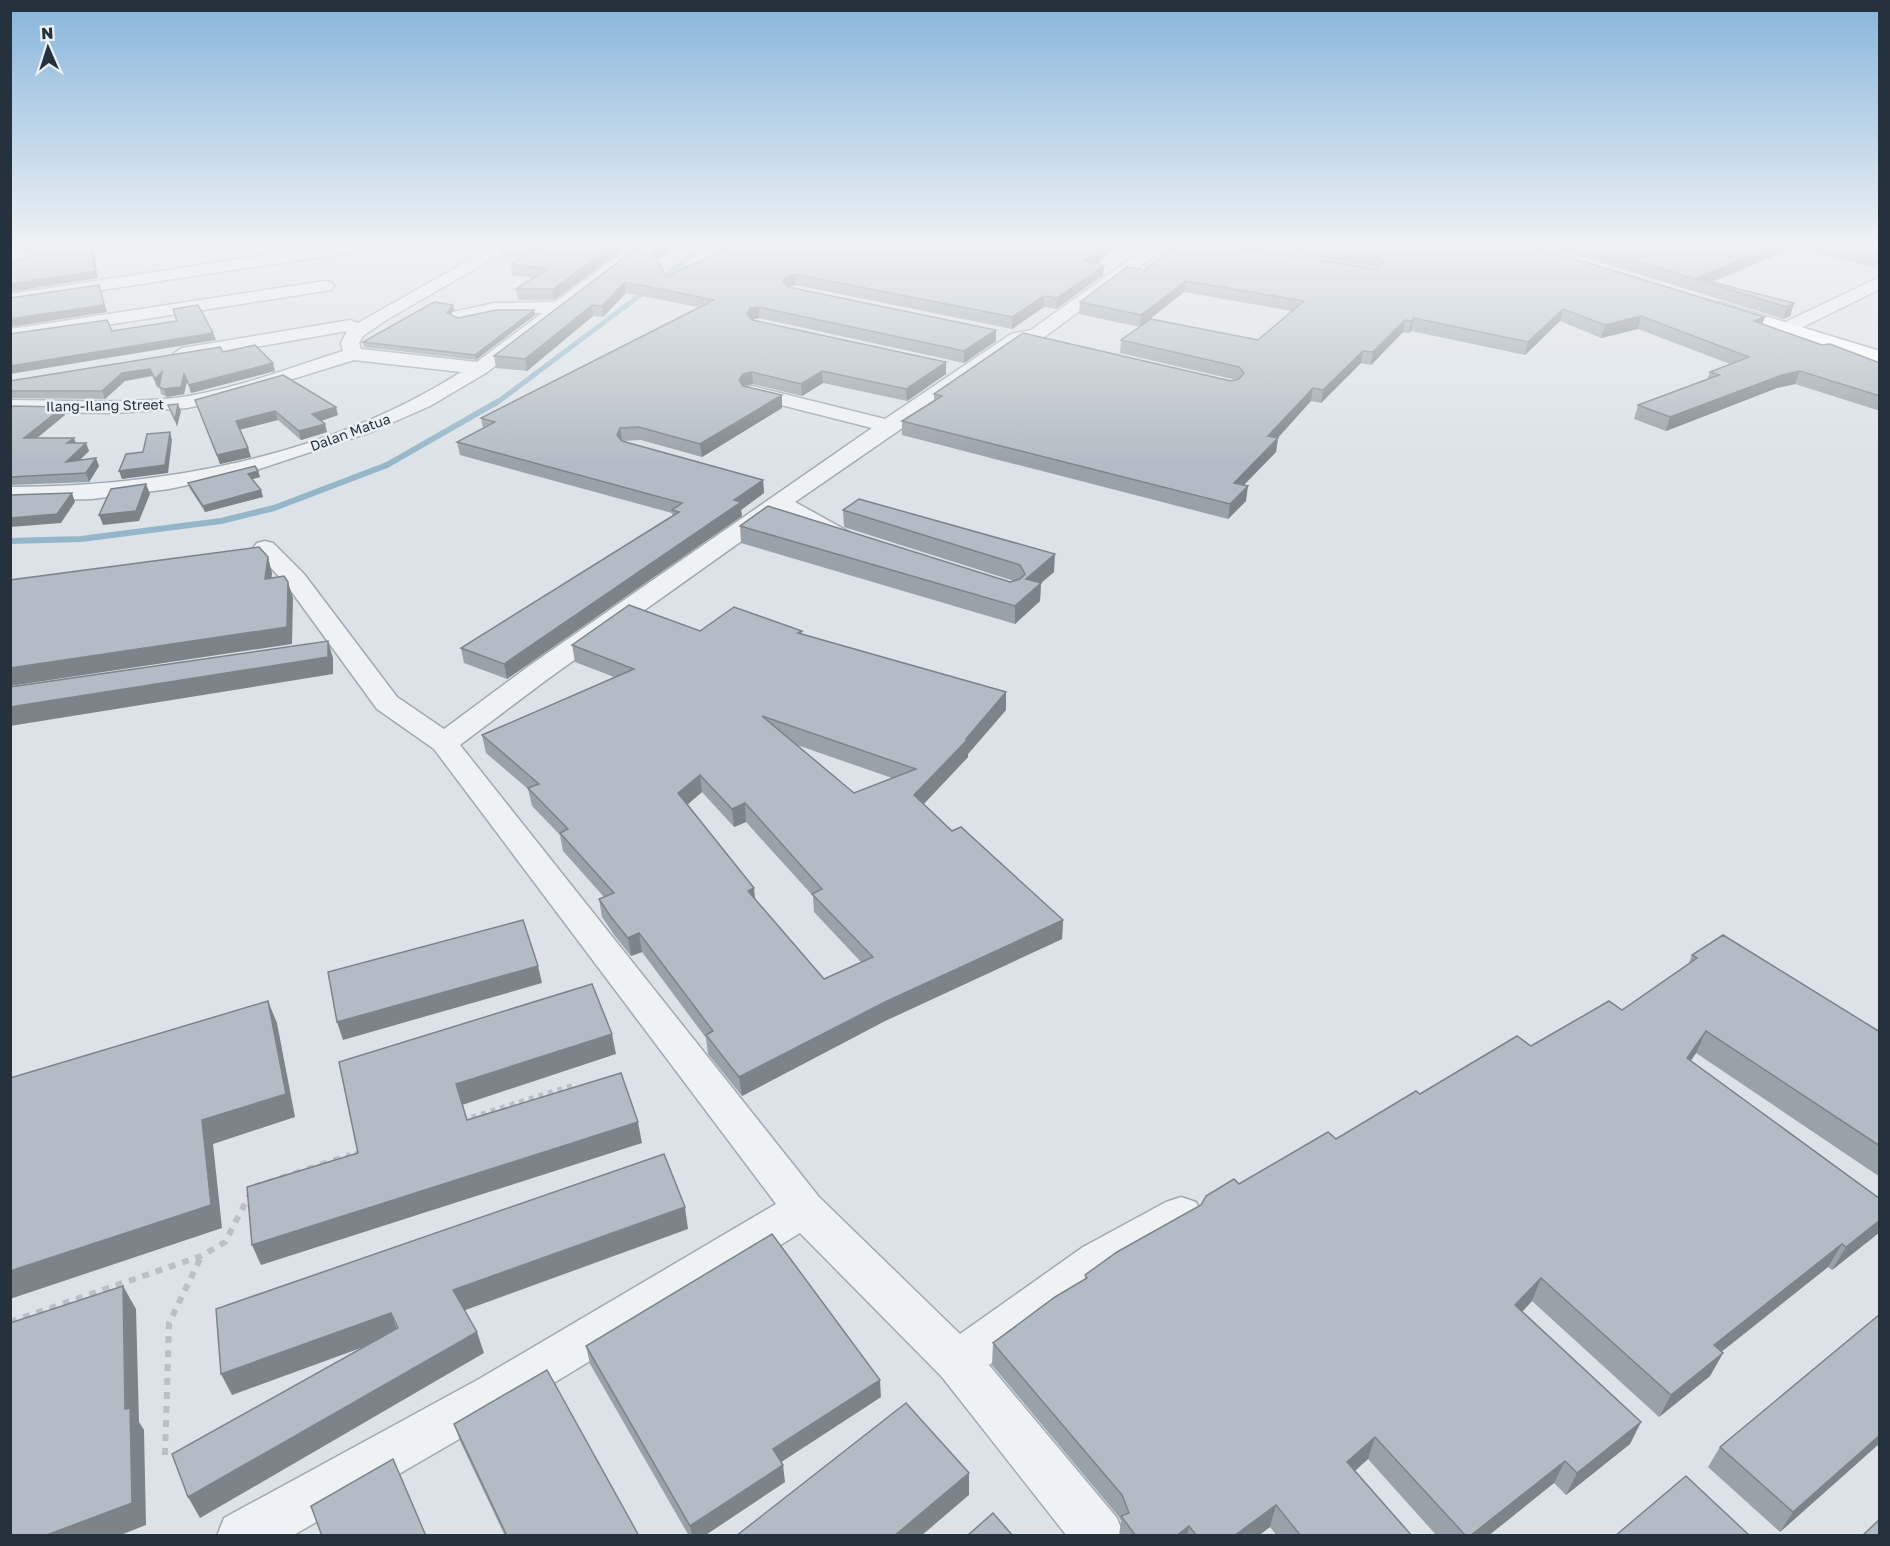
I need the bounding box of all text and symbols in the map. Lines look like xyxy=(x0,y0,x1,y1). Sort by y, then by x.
north arrow xyxy=(18,18,78,78)
text: N xyxy=(41,23,54,43)
street label: Ilang-Ilang Street xyxy=(46,395,164,415)
street label: Dalan Matua xyxy=(308,410,392,454)

